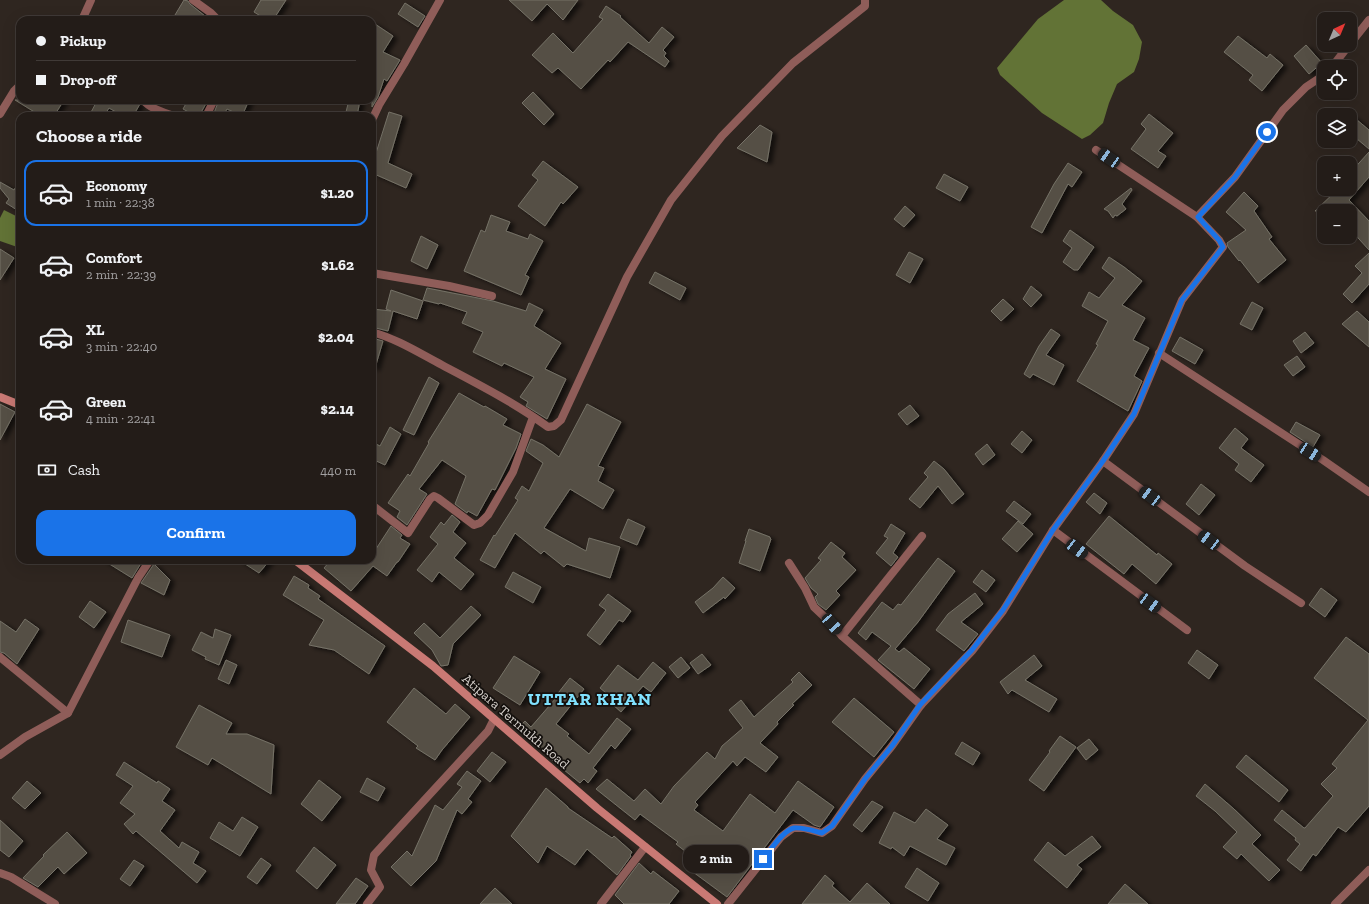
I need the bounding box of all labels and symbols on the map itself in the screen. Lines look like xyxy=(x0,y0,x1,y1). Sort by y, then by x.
north arrow xyxy=(1317,12,1357,52)
route start xyxy=(1258,123,1276,141)
car xyxy=(1096,146,1122,170)
car xyxy=(1297,440,1323,464)
car xyxy=(1137,484,1163,508)
car xyxy=(1196,528,1222,552)
car xyxy=(1064,537,1090,561)
car xyxy=(1137,591,1163,615)
car xyxy=(820,611,844,637)
street label: Atipara Termukh Road xyxy=(459,670,573,773)
district label: UTTAR KHAN xyxy=(528,688,652,710)
callout: 2 min xyxy=(683,845,749,873)
route end xyxy=(754,850,772,868)

